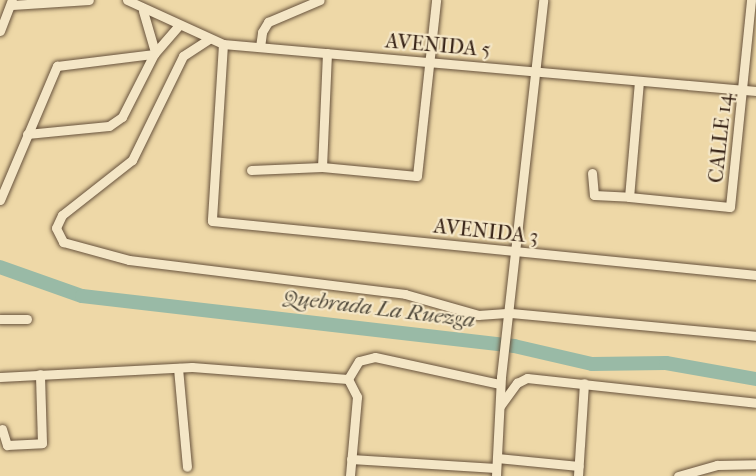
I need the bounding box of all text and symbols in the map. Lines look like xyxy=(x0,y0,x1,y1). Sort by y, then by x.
street label: AVENIDA 5 xyxy=(384,28,492,62)
street label: CALLE 14 xyxy=(703,92,737,184)
street label: AVENIDA 3 xyxy=(432,213,540,249)
water label: Quebrada La Ruezga xyxy=(282,284,476,334)

